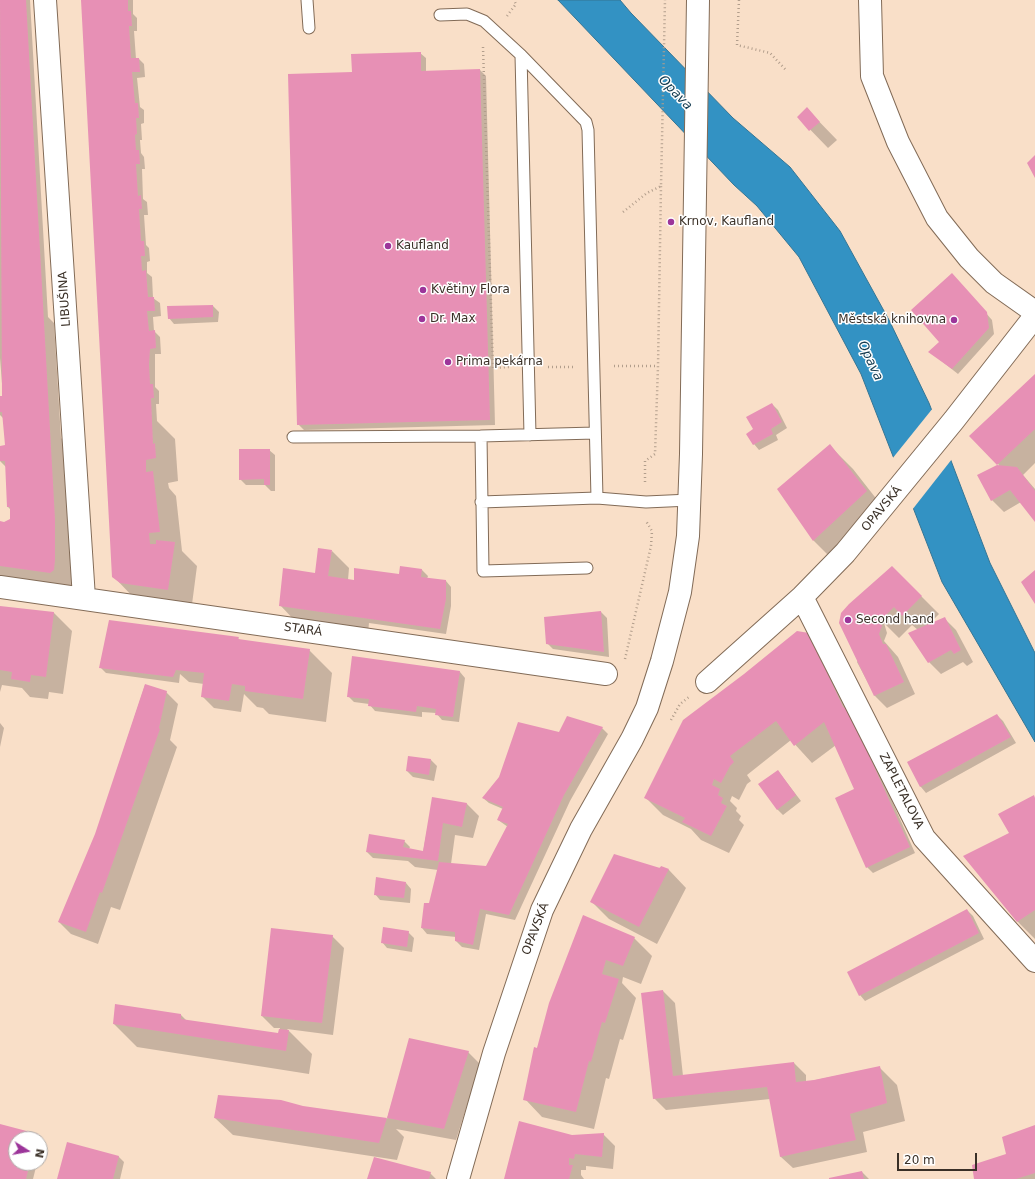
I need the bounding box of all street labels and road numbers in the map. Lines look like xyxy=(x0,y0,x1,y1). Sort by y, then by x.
street label: LIBUŠINA xyxy=(56,271,74,327)
street label: OPAVSKÁ xyxy=(859,483,905,535)
street label: STARÁ xyxy=(283,620,323,640)
street label: ZAPLETALOVA xyxy=(876,750,926,832)
street label: OPAVSKÁ xyxy=(519,901,553,957)

